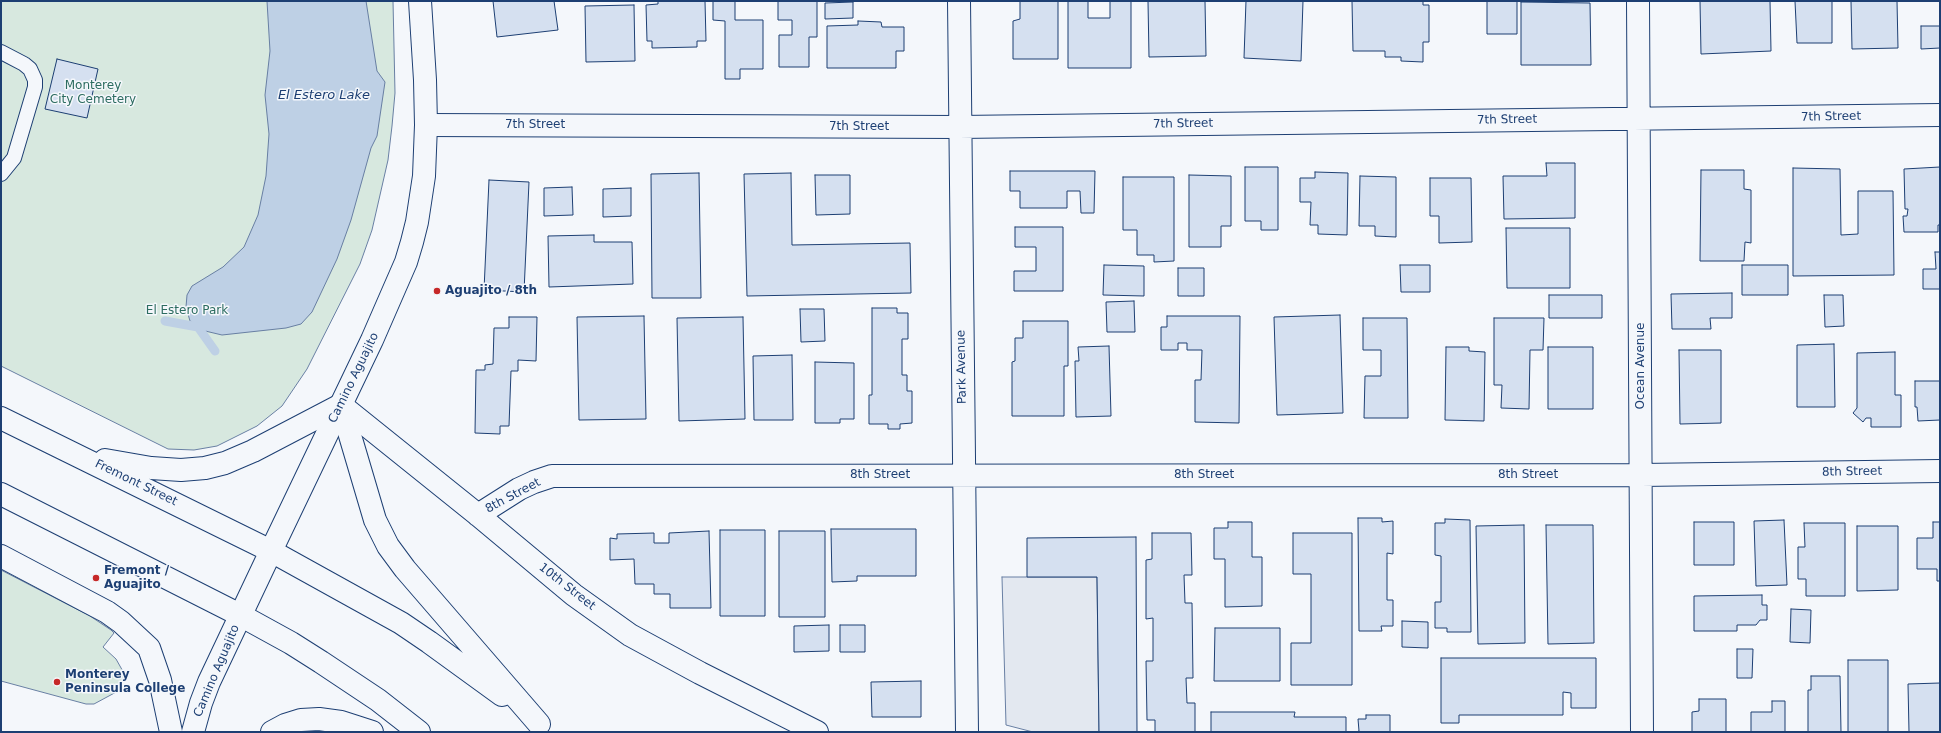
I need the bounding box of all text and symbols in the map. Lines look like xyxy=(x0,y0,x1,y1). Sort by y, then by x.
park label: Monterey City Cemetery xyxy=(50,79,136,107)
water label: El Estero Lake xyxy=(278,88,370,104)
street label: 7th Street xyxy=(1801,109,1861,125)
street label: 7th Street xyxy=(1477,112,1537,128)
street label: 7th Street xyxy=(1153,116,1213,132)
street label: 7th Street xyxy=(505,118,565,132)
street label: 7th Street xyxy=(829,120,889,134)
place label: Aguajito / 8th xyxy=(445,284,537,298)
marker: Aguajito / 8th xyxy=(432,286,442,296)
park label: El Estero Park xyxy=(146,304,228,318)
street label: Ocean Avenue xyxy=(1634,323,1648,409)
street label: Camino Aguajito xyxy=(326,330,382,426)
street label: Park Avenue xyxy=(954,330,970,404)
street label: Fremont Street xyxy=(93,457,179,509)
street label: 8th Street xyxy=(1822,464,1882,480)
street label: 8th Street xyxy=(850,468,910,482)
street label: 8th Street xyxy=(1174,468,1234,482)
street label: 8th Street xyxy=(1498,468,1558,482)
street label: 8th Street xyxy=(483,476,543,516)
street label: 10th Street xyxy=(536,560,598,614)
place label: Fremont / Aguajito xyxy=(104,564,169,592)
marker: Fremont / Aguajito xyxy=(91,573,101,583)
street label: Camino Aguajito xyxy=(191,623,243,719)
place label: Monterey Peninsula College xyxy=(65,668,185,696)
marker: Monterey Peninsula College xyxy=(52,677,62,687)

